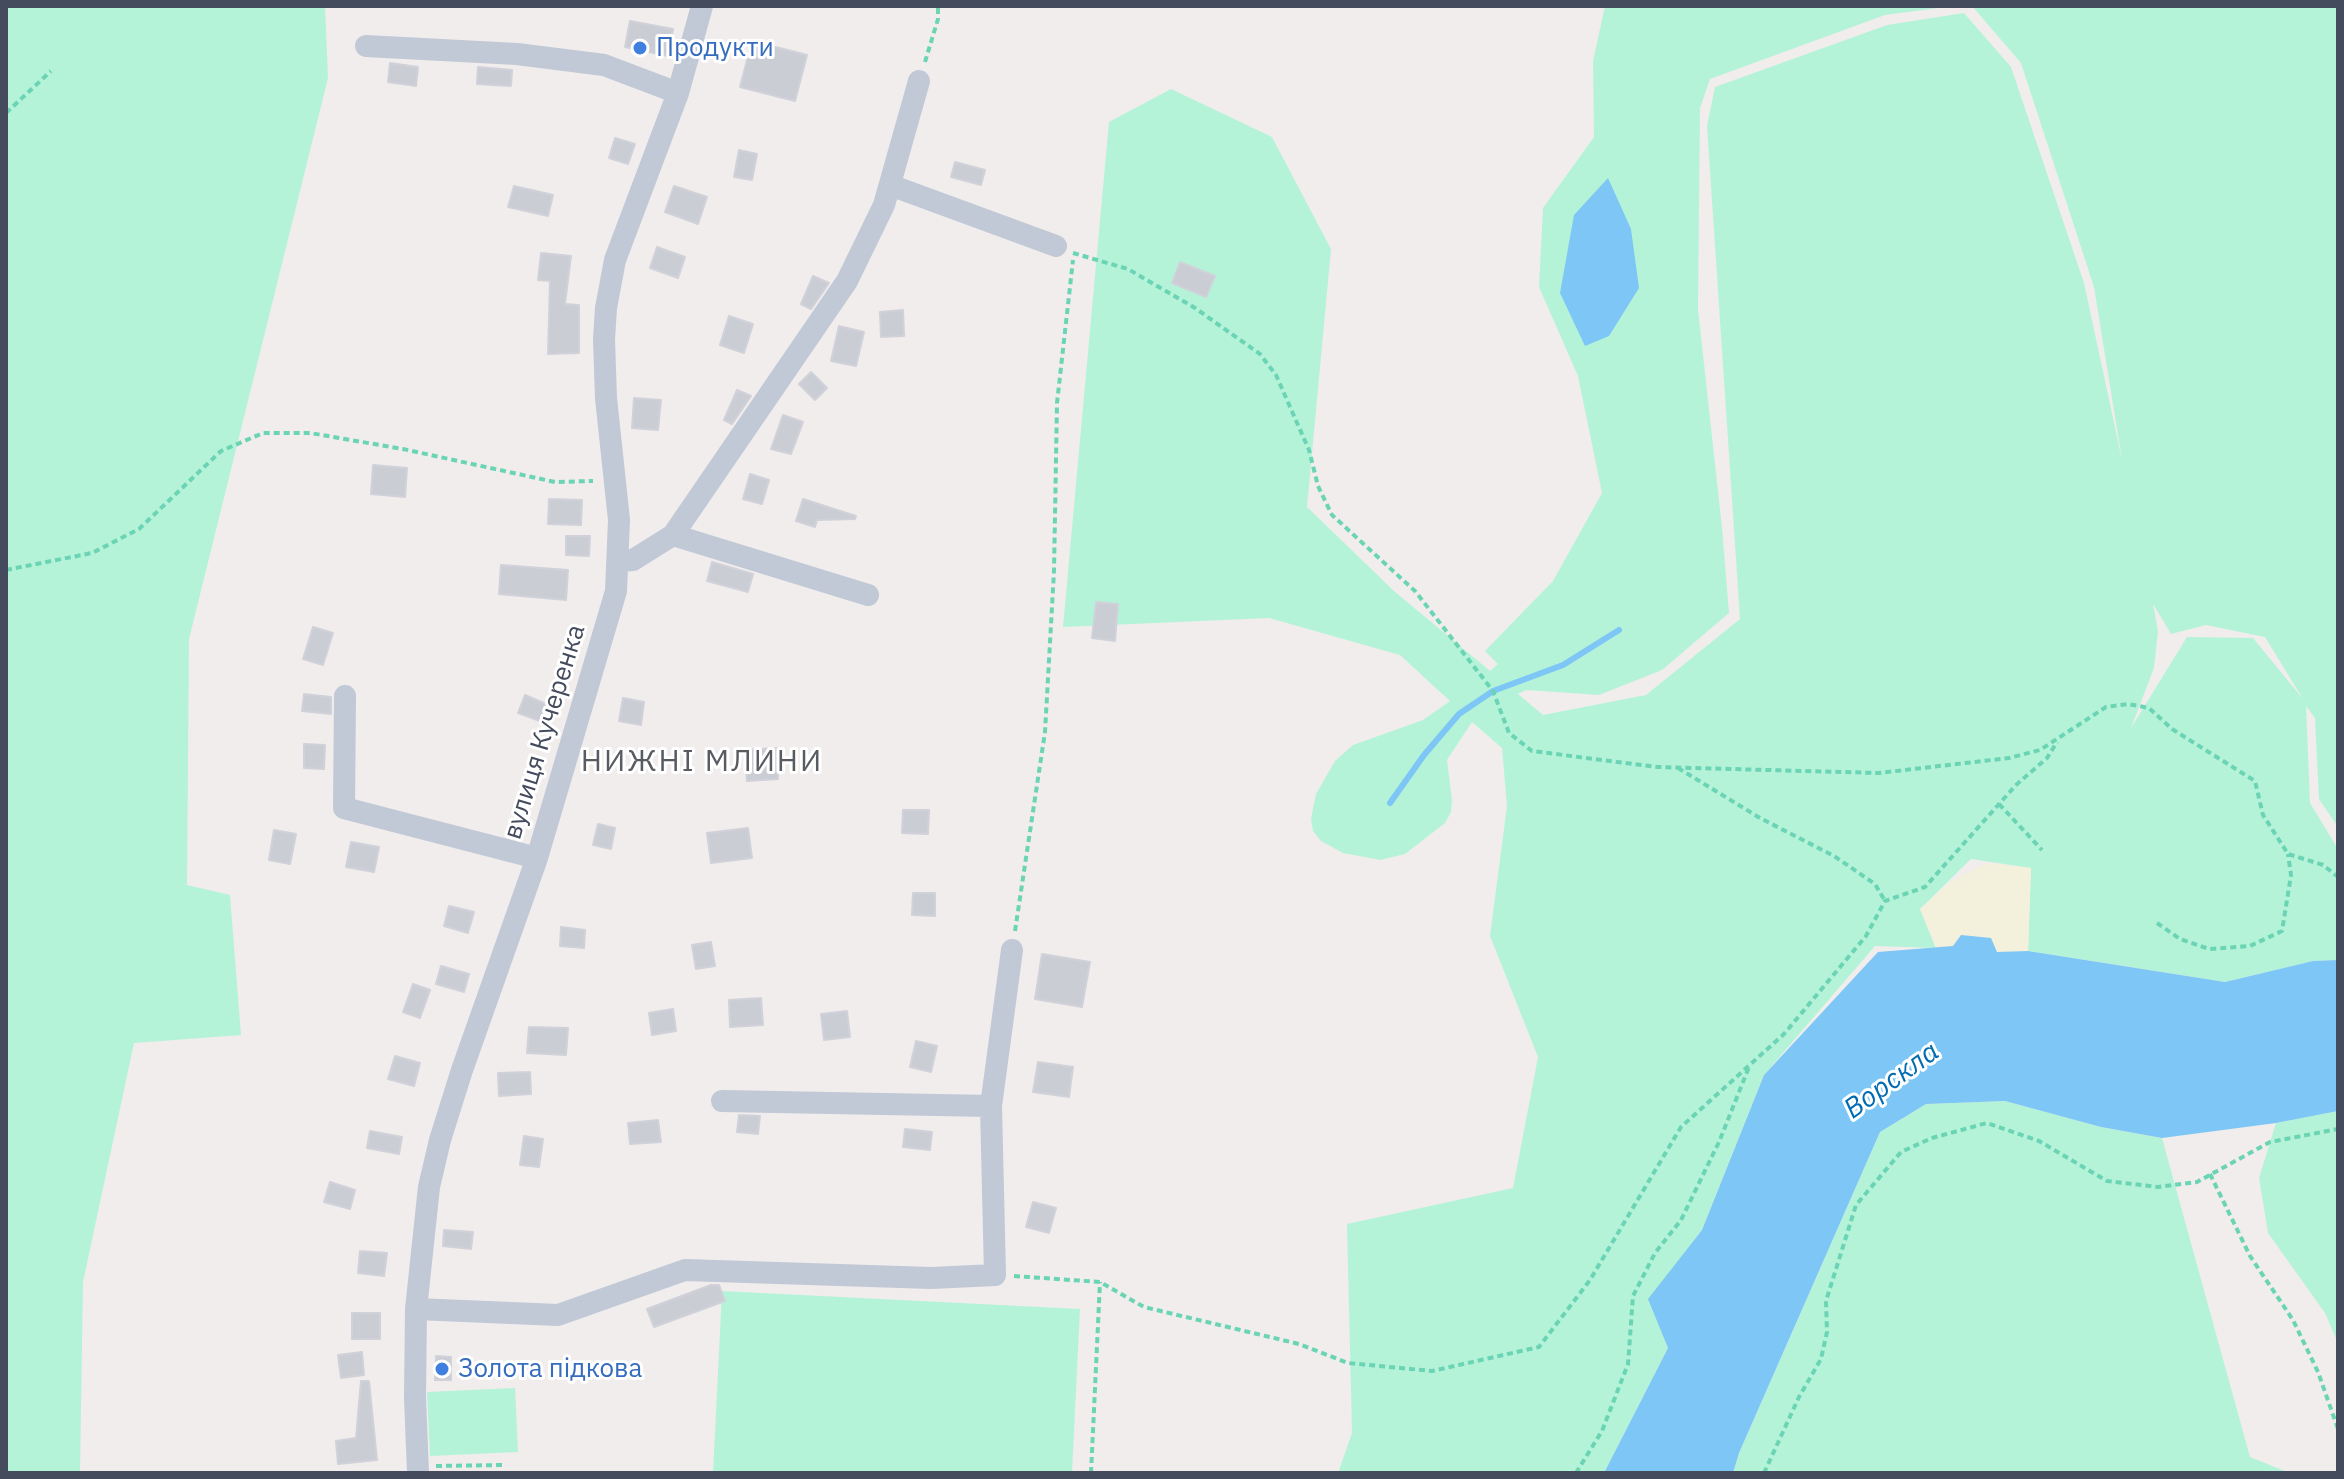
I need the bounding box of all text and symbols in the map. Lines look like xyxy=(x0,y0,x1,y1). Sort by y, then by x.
place label: Продукти xyxy=(656,32,774,64)
marker: Продукти xyxy=(631,39,649,57)
street label: вулиця Кучеренка xyxy=(498,621,592,843)
district label: НИЖНІ МЛИНИ xyxy=(581,744,823,780)
water label: Ворскла xyxy=(1838,1035,1946,1127)
place label: Золота підкова xyxy=(458,1353,642,1385)
marker: Золота підкова xyxy=(433,1360,451,1378)

